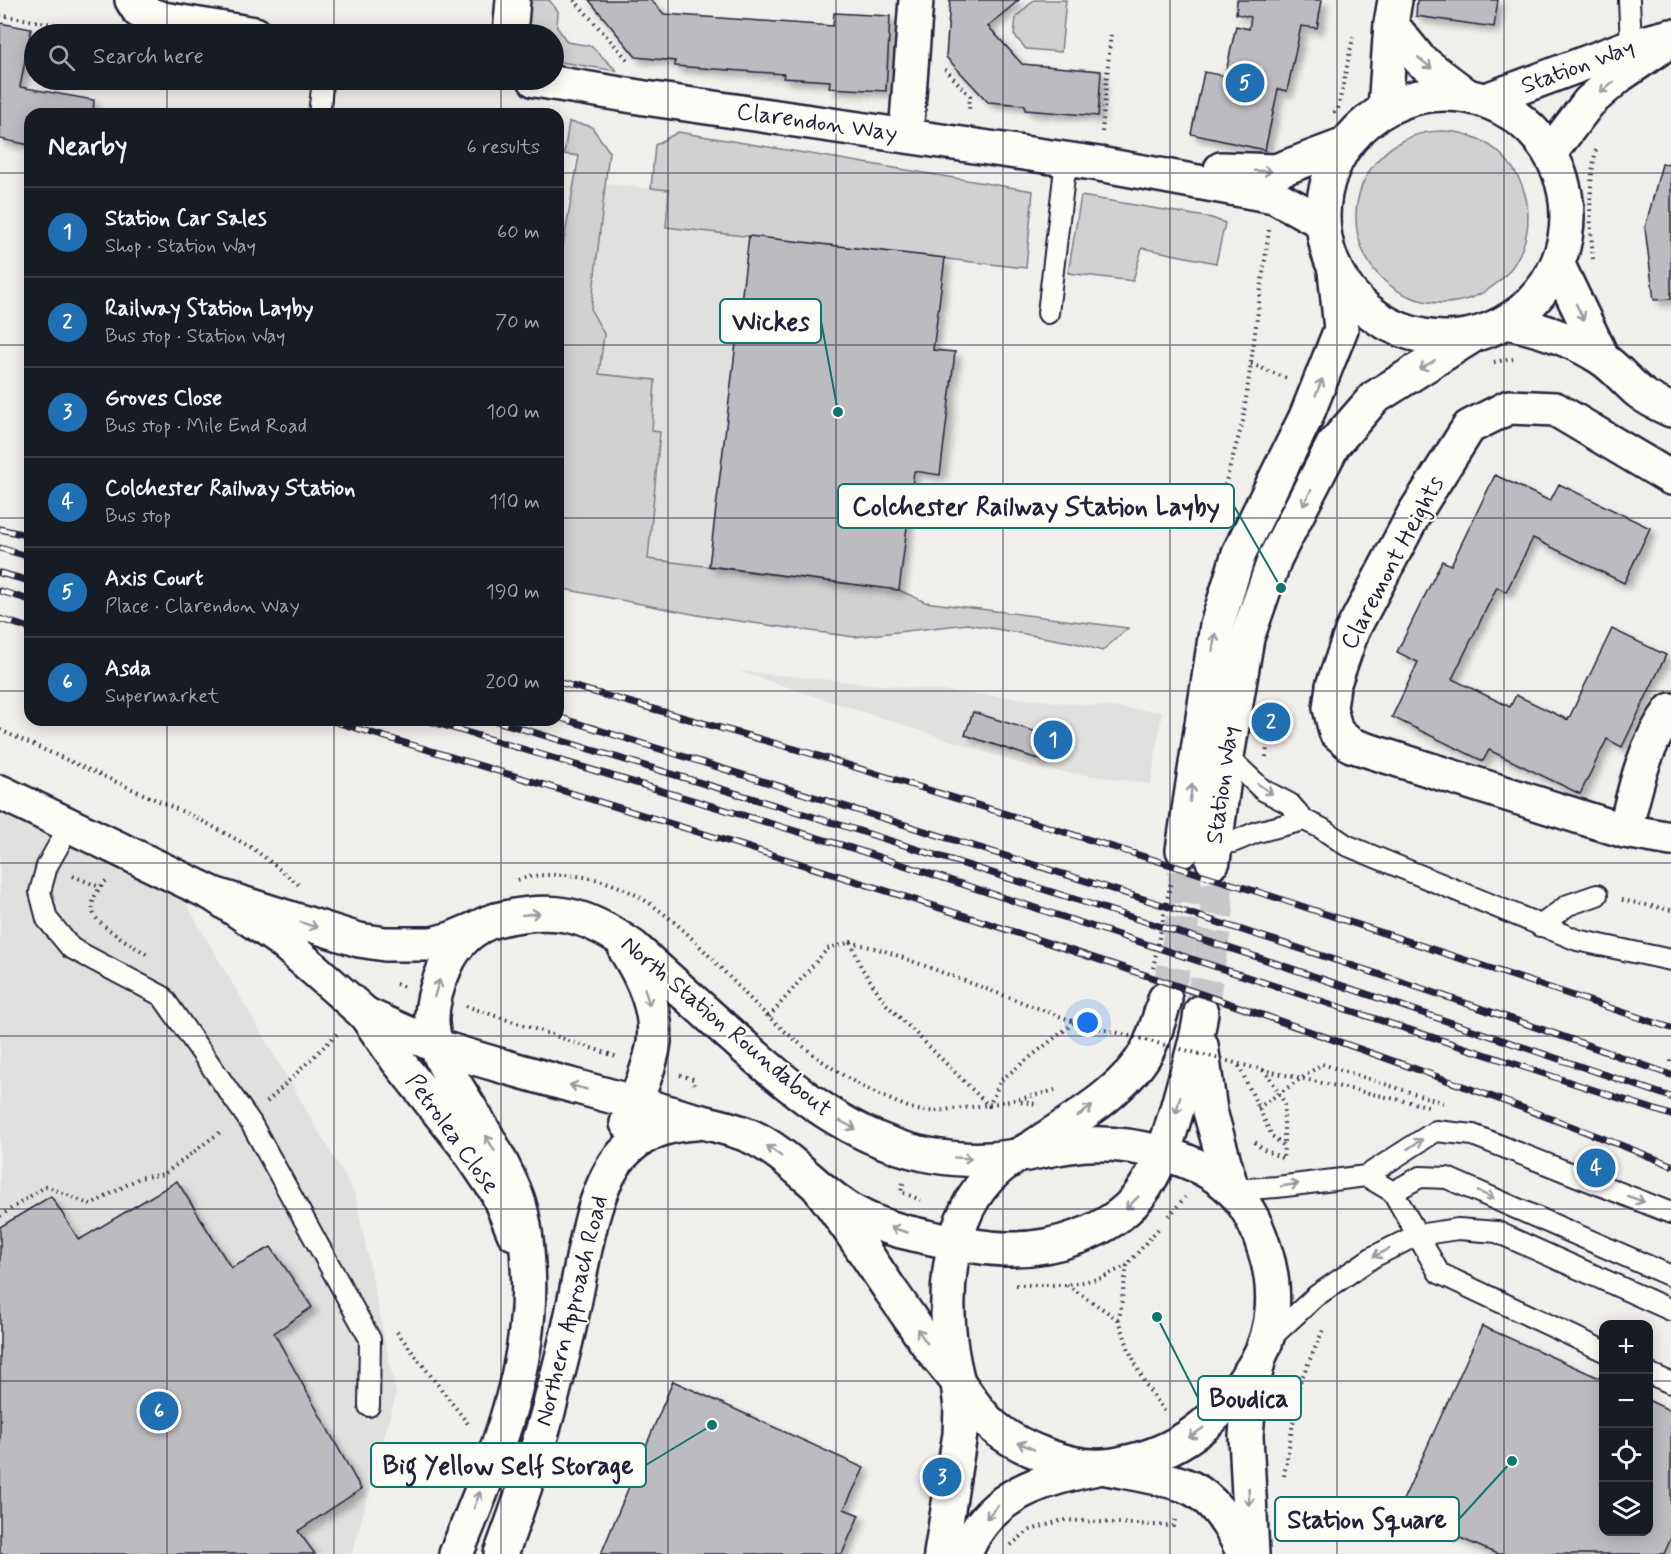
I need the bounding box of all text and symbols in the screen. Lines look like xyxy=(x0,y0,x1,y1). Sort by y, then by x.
search box xyxy=(24,24,564,90)
street label: Station Way xyxy=(1517,32,1639,102)
icon: search xyxy=(45,41,78,74)
text: Search here xyxy=(93,43,204,71)
one-way arrow xyxy=(1417,56,1432,70)
pin: 5 xyxy=(1226,60,1264,106)
one-way arrow xyxy=(1600,80,1615,94)
street label: Clarendon Way xyxy=(734,96,900,150)
text: Nearby xyxy=(48,130,127,164)
text: 6 results xyxy=(467,134,540,161)
one-way arrow xyxy=(1252,165,1272,176)
text: Station Car Sales xyxy=(105,205,267,233)
text: 1 xyxy=(63,219,72,246)
text: 60 m xyxy=(497,219,540,246)
text: Shop · Station Way xyxy=(105,233,256,260)
text: Railway Station Layby xyxy=(105,295,314,323)
callout: Wickes xyxy=(720,299,821,343)
one-way arrow xyxy=(1575,302,1587,320)
text: Wickes xyxy=(731,306,810,340)
text: 2 xyxy=(63,309,72,336)
text: 70 m xyxy=(495,309,540,336)
text: Bus stop · Station Way xyxy=(105,323,286,350)
one-way arrow xyxy=(1419,359,1436,371)
one-way arrow xyxy=(1314,379,1325,397)
text: Groves Close xyxy=(105,385,222,413)
text: 3 xyxy=(63,399,72,426)
text: 100 m xyxy=(486,399,540,426)
text: Bus stop · Mile End Road xyxy=(105,413,307,440)
street label: Claremont Heights xyxy=(1334,470,1452,655)
text: Colchester Railway Station xyxy=(105,475,355,503)
callout: Colchester Railway Station Layby xyxy=(838,484,1234,528)
one-way arrow xyxy=(1301,488,1312,506)
text: 4 xyxy=(62,489,73,516)
text: 110 m xyxy=(489,489,540,516)
text: Colchester Railway Station Layby xyxy=(852,491,1220,525)
text: Bus stop xyxy=(105,503,171,530)
text: Axis Court xyxy=(105,565,203,593)
text: 5 xyxy=(62,579,74,606)
text: 190 m xyxy=(486,579,540,606)
text: Place · Clarendon Way xyxy=(105,593,300,620)
one-way arrow xyxy=(1209,632,1220,652)
text: Asda xyxy=(105,655,151,683)
text: 6 xyxy=(62,669,73,696)
text: 200 m xyxy=(485,669,540,696)
text: Supermarket xyxy=(105,683,219,710)
pin: 2 xyxy=(1252,700,1290,744)
pin: 1 xyxy=(1034,718,1072,762)
street label: Station Way xyxy=(1199,724,1247,846)
one-way arrow xyxy=(1186,783,1197,803)
one-way arrow xyxy=(1256,783,1273,795)
one-way arrow xyxy=(521,908,541,919)
one-way arrow xyxy=(299,920,318,931)
street label: North Station Roundabout xyxy=(614,929,838,1125)
one-way arrow xyxy=(432,979,443,998)
one-way arrow xyxy=(642,987,654,1006)
your location xyxy=(1073,1008,1102,1037)
street label: Petrolea Close xyxy=(398,1068,506,1200)
one-way arrow xyxy=(569,1081,588,1092)
one-way arrow xyxy=(1172,1095,1184,1114)
one-way arrow xyxy=(1077,1105,1093,1117)
one-way arrow xyxy=(839,1119,857,1131)
one-way arrow xyxy=(484,1135,496,1152)
one-way arrow xyxy=(1406,1138,1423,1150)
one-way arrow xyxy=(766,1145,782,1157)
pin: 4 xyxy=(1576,1146,1616,1190)
one-way arrow xyxy=(953,1153,972,1164)
one-way arrow xyxy=(1280,1179,1300,1190)
one-way arrow xyxy=(1477,1190,1495,1201)
street label: Northern Approach Road xyxy=(528,1193,619,1430)
one-way arrow xyxy=(1626,1194,1645,1205)
one-way arrow xyxy=(1124,1196,1139,1211)
one-way arrow xyxy=(890,1224,909,1235)
one-way arrow xyxy=(1372,1248,1390,1259)
map controls xyxy=(1599,1320,1653,1536)
button: + xyxy=(1599,1320,1653,1374)
one-way arrow xyxy=(916,1328,928,1345)
button: − xyxy=(1599,1374,1653,1428)
callout: Boudica xyxy=(1198,1376,1301,1420)
text: Boudica xyxy=(1209,1383,1289,1417)
pin: 6 xyxy=(140,1388,178,1434)
one-way arrow xyxy=(1189,1427,1205,1439)
button: locate xyxy=(1599,1428,1653,1482)
one-way arrow xyxy=(1017,1440,1035,1451)
callout: Big Yellow Self Storage xyxy=(371,1443,646,1487)
text: Big Yellow Self Storage xyxy=(383,1450,633,1487)
pin: 3 xyxy=(922,1454,962,1500)
button: layers xyxy=(1599,1482,1653,1536)
one-way arrow xyxy=(1244,1487,1255,1507)
one-way arrow xyxy=(473,1491,484,1509)
callout: Station Square xyxy=(1275,1497,1459,1541)
one-way arrow xyxy=(985,1504,999,1520)
text: Station Square xyxy=(1287,1504,1447,1538)

